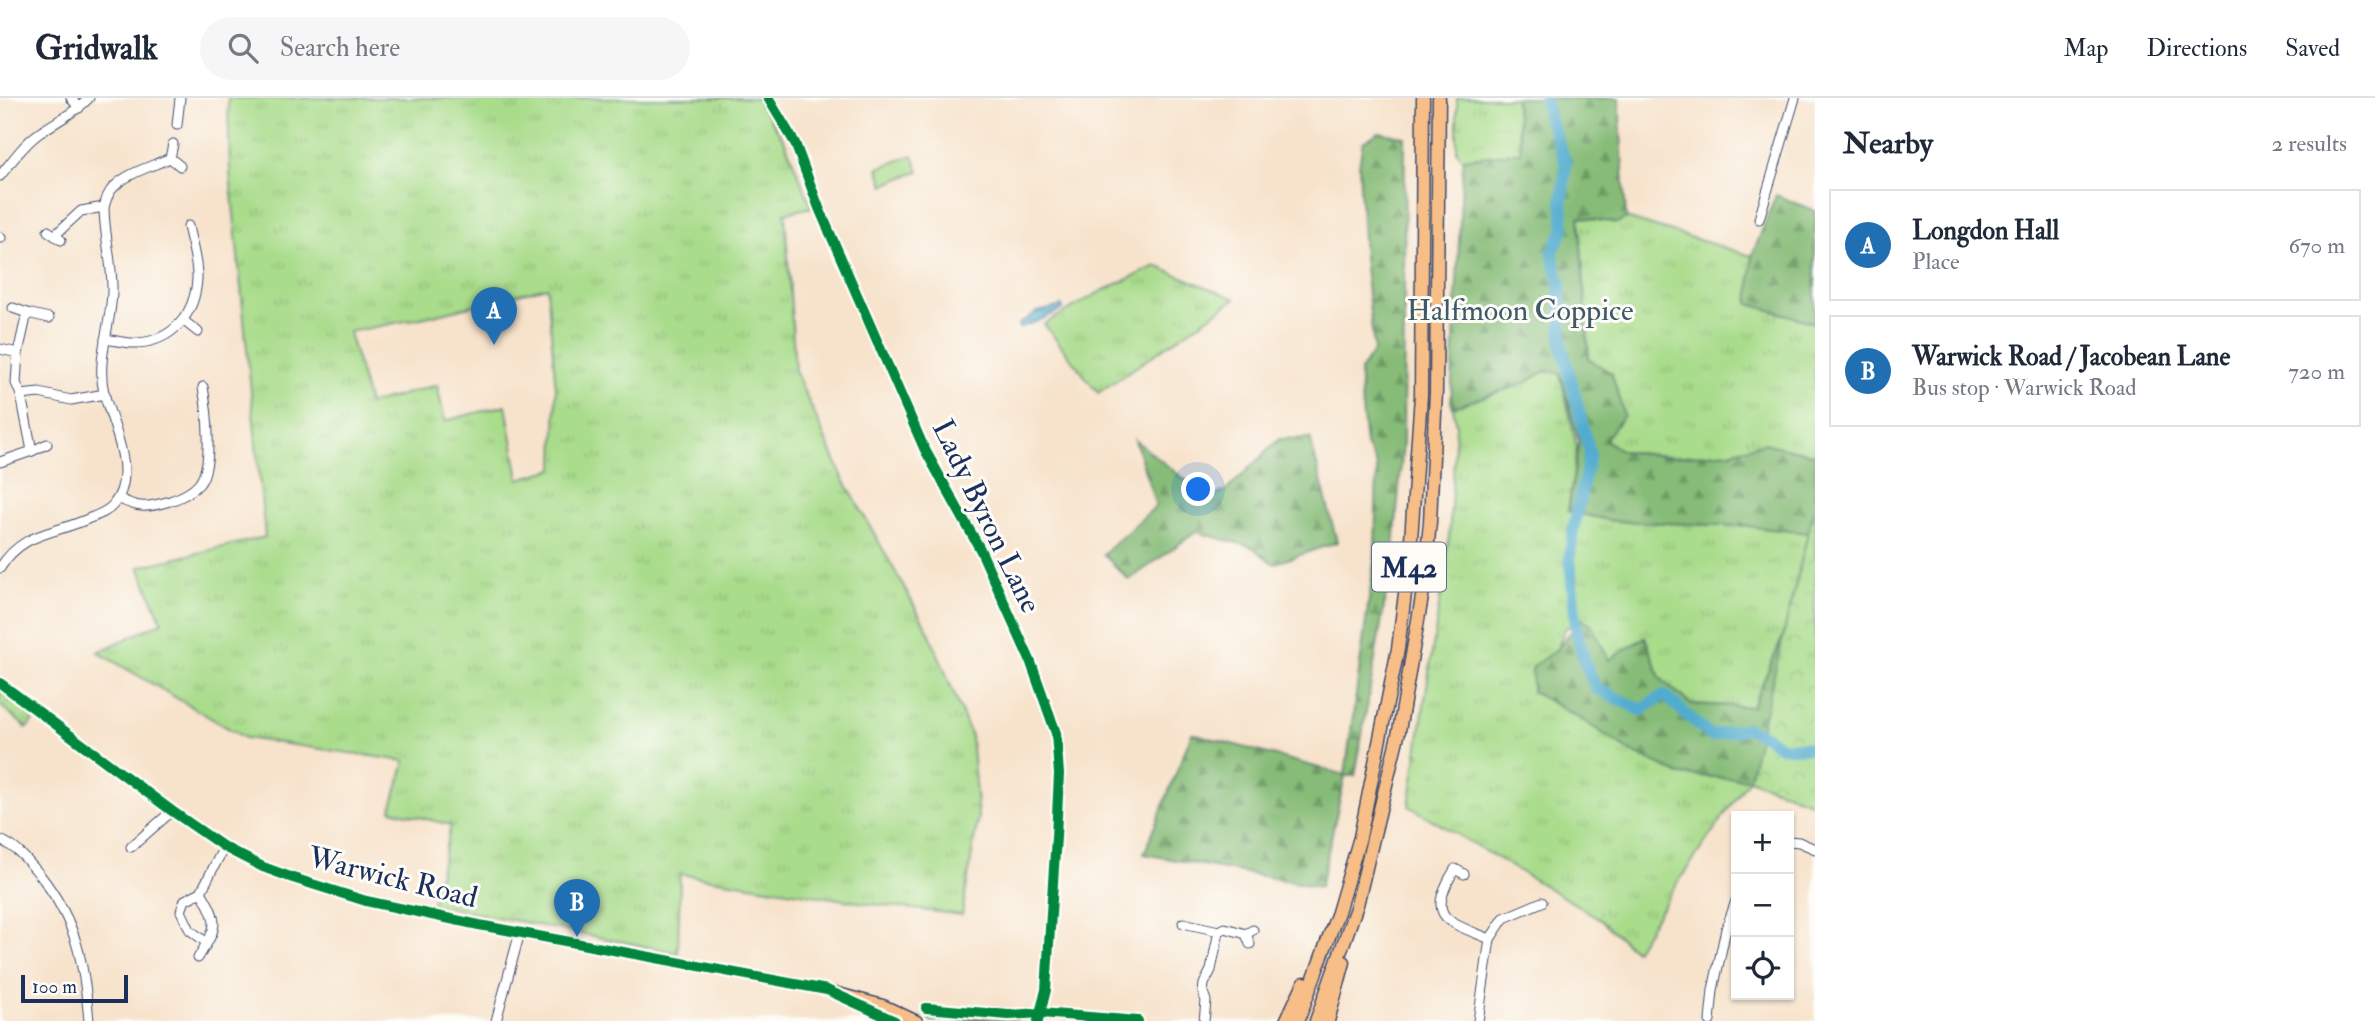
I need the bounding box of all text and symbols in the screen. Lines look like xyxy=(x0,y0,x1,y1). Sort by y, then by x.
search box xyxy=(200,17,690,80)
text: Gridwalk xyxy=(35,28,158,69)
icon: search xyxy=(224,29,262,67)
text: Search here xyxy=(280,32,400,64)
text: Map xyxy=(2063,33,2108,64)
text: Directions xyxy=(2146,33,2247,64)
text: Saved xyxy=(2285,33,2340,64)
text: Nearby xyxy=(1843,125,1933,162)
text: 2 results xyxy=(2272,129,2347,158)
text: Longdon Hall xyxy=(1912,215,2059,247)
text: A xyxy=(1861,231,1875,260)
text: 670 m xyxy=(2288,231,2345,260)
text: Place xyxy=(1912,247,1960,276)
pin: A xyxy=(471,287,517,345)
park label: Halfmoon Coppice xyxy=(1406,292,1634,329)
text: Warwick Road / Jacobean Lane xyxy=(1912,341,2230,373)
text: B xyxy=(1860,357,1876,386)
text: 720 m xyxy=(2288,357,2345,386)
text: Bus stop · Warwick Road xyxy=(1912,373,2137,402)
street label: Lady Byron Lane xyxy=(924,414,1049,619)
your location xyxy=(1181,472,1215,506)
road number: M42 xyxy=(1372,542,1446,592)
map controls xyxy=(1731,811,1794,1000)
button: + xyxy=(1731,811,1794,874)
street label: Warwick Road xyxy=(303,838,482,916)
button: − xyxy=(1731,874,1794,937)
pin: B xyxy=(554,879,600,937)
button: locate xyxy=(1731,937,1794,1000)
scale bar xyxy=(21,972,128,1004)
text: 100 m xyxy=(32,975,77,999)

